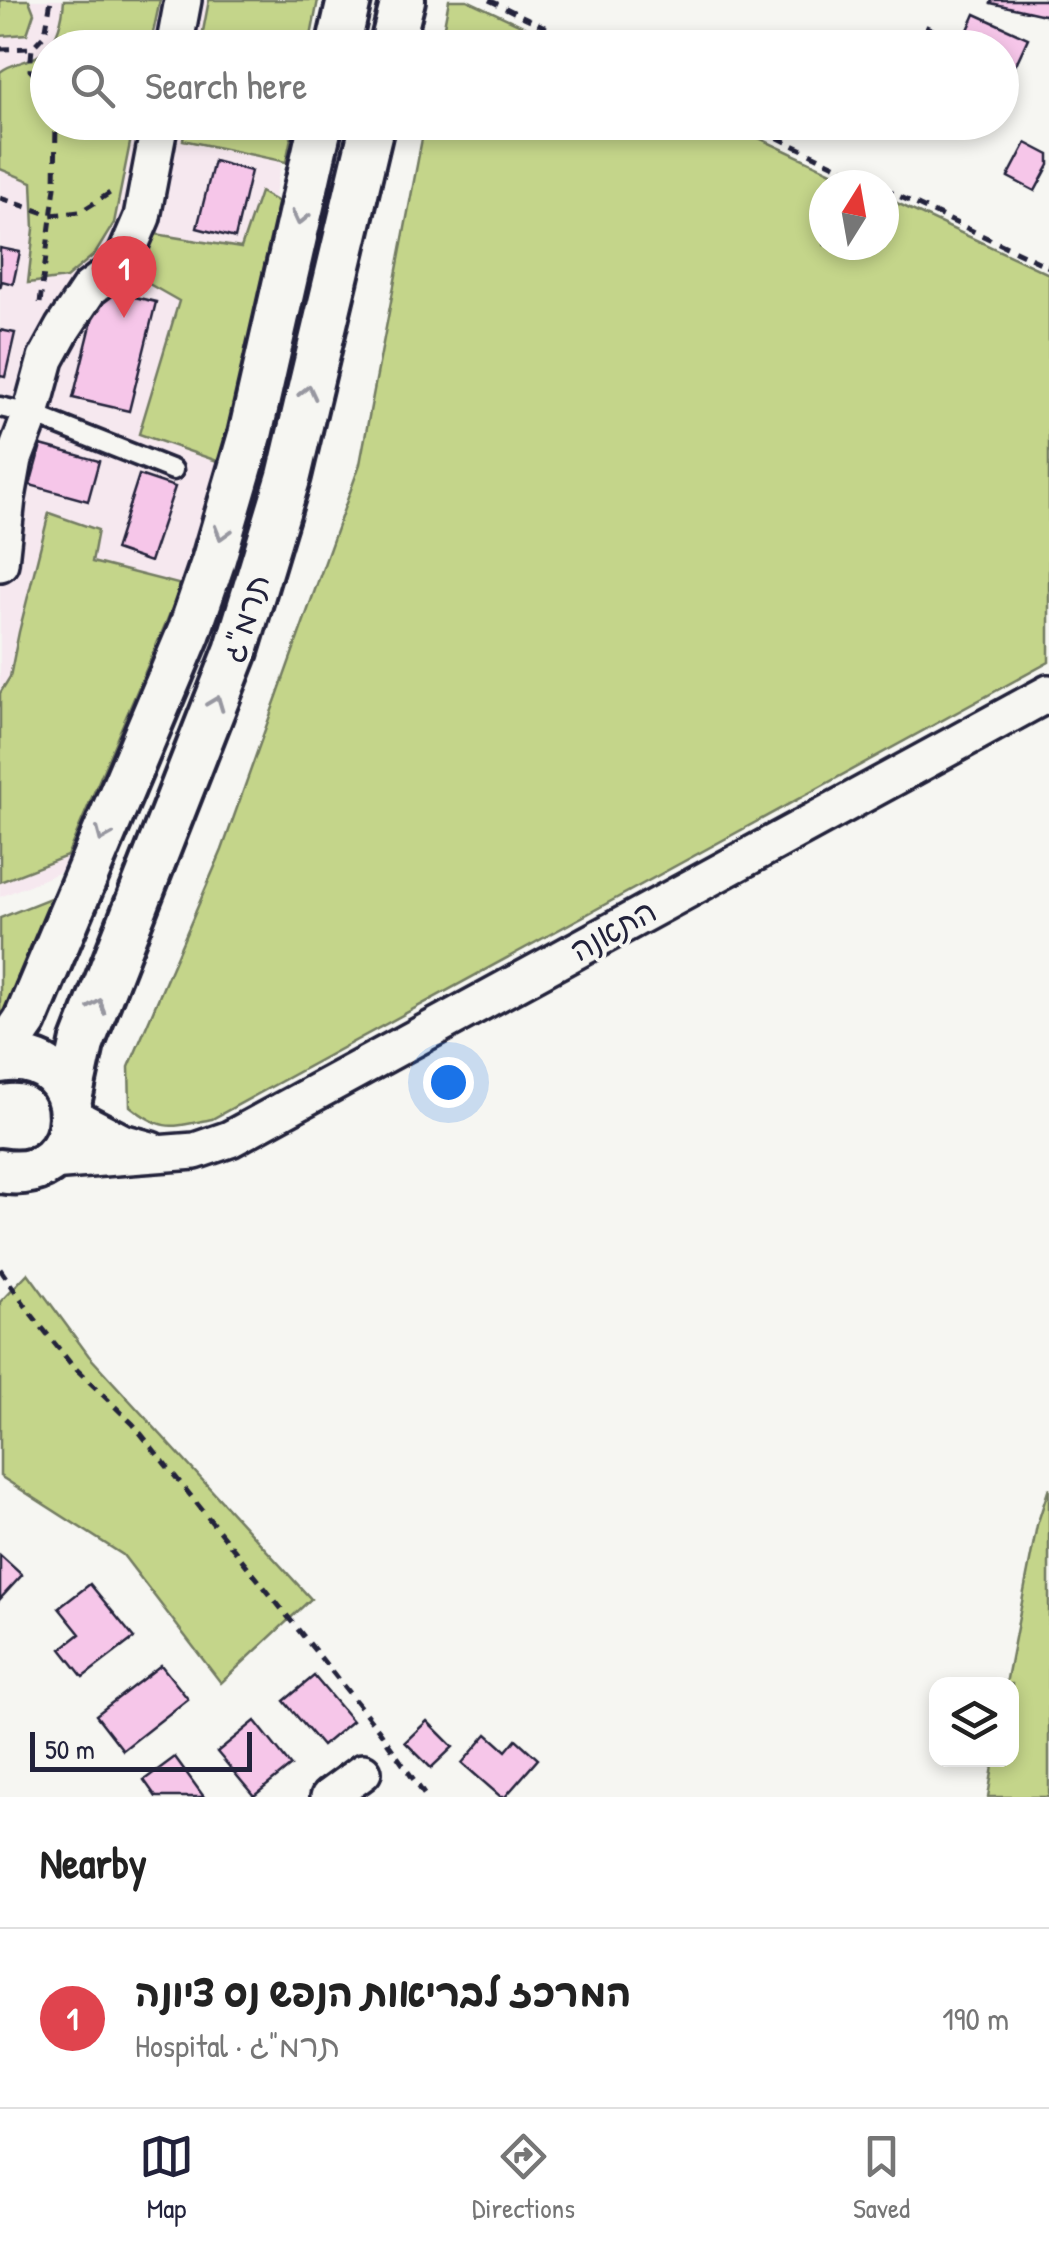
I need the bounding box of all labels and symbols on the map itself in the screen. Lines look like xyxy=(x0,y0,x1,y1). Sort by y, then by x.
north arrow xyxy=(809,170,899,260)
one-way arrow xyxy=(290,209,311,226)
pin: 1 xyxy=(92,236,156,318)
one-way arrow xyxy=(297,384,318,401)
one-way arrow xyxy=(212,524,233,541)
street label: תרמ"ג xyxy=(211,568,279,668)
one-way arrow xyxy=(204,695,224,713)
one-way arrow xyxy=(95,826,115,843)
street label: התאנה xyxy=(562,889,664,971)
one-way arrow xyxy=(86,998,106,1015)
your location xyxy=(423,1057,474,1108)
scale bar xyxy=(30,1727,252,1772)

